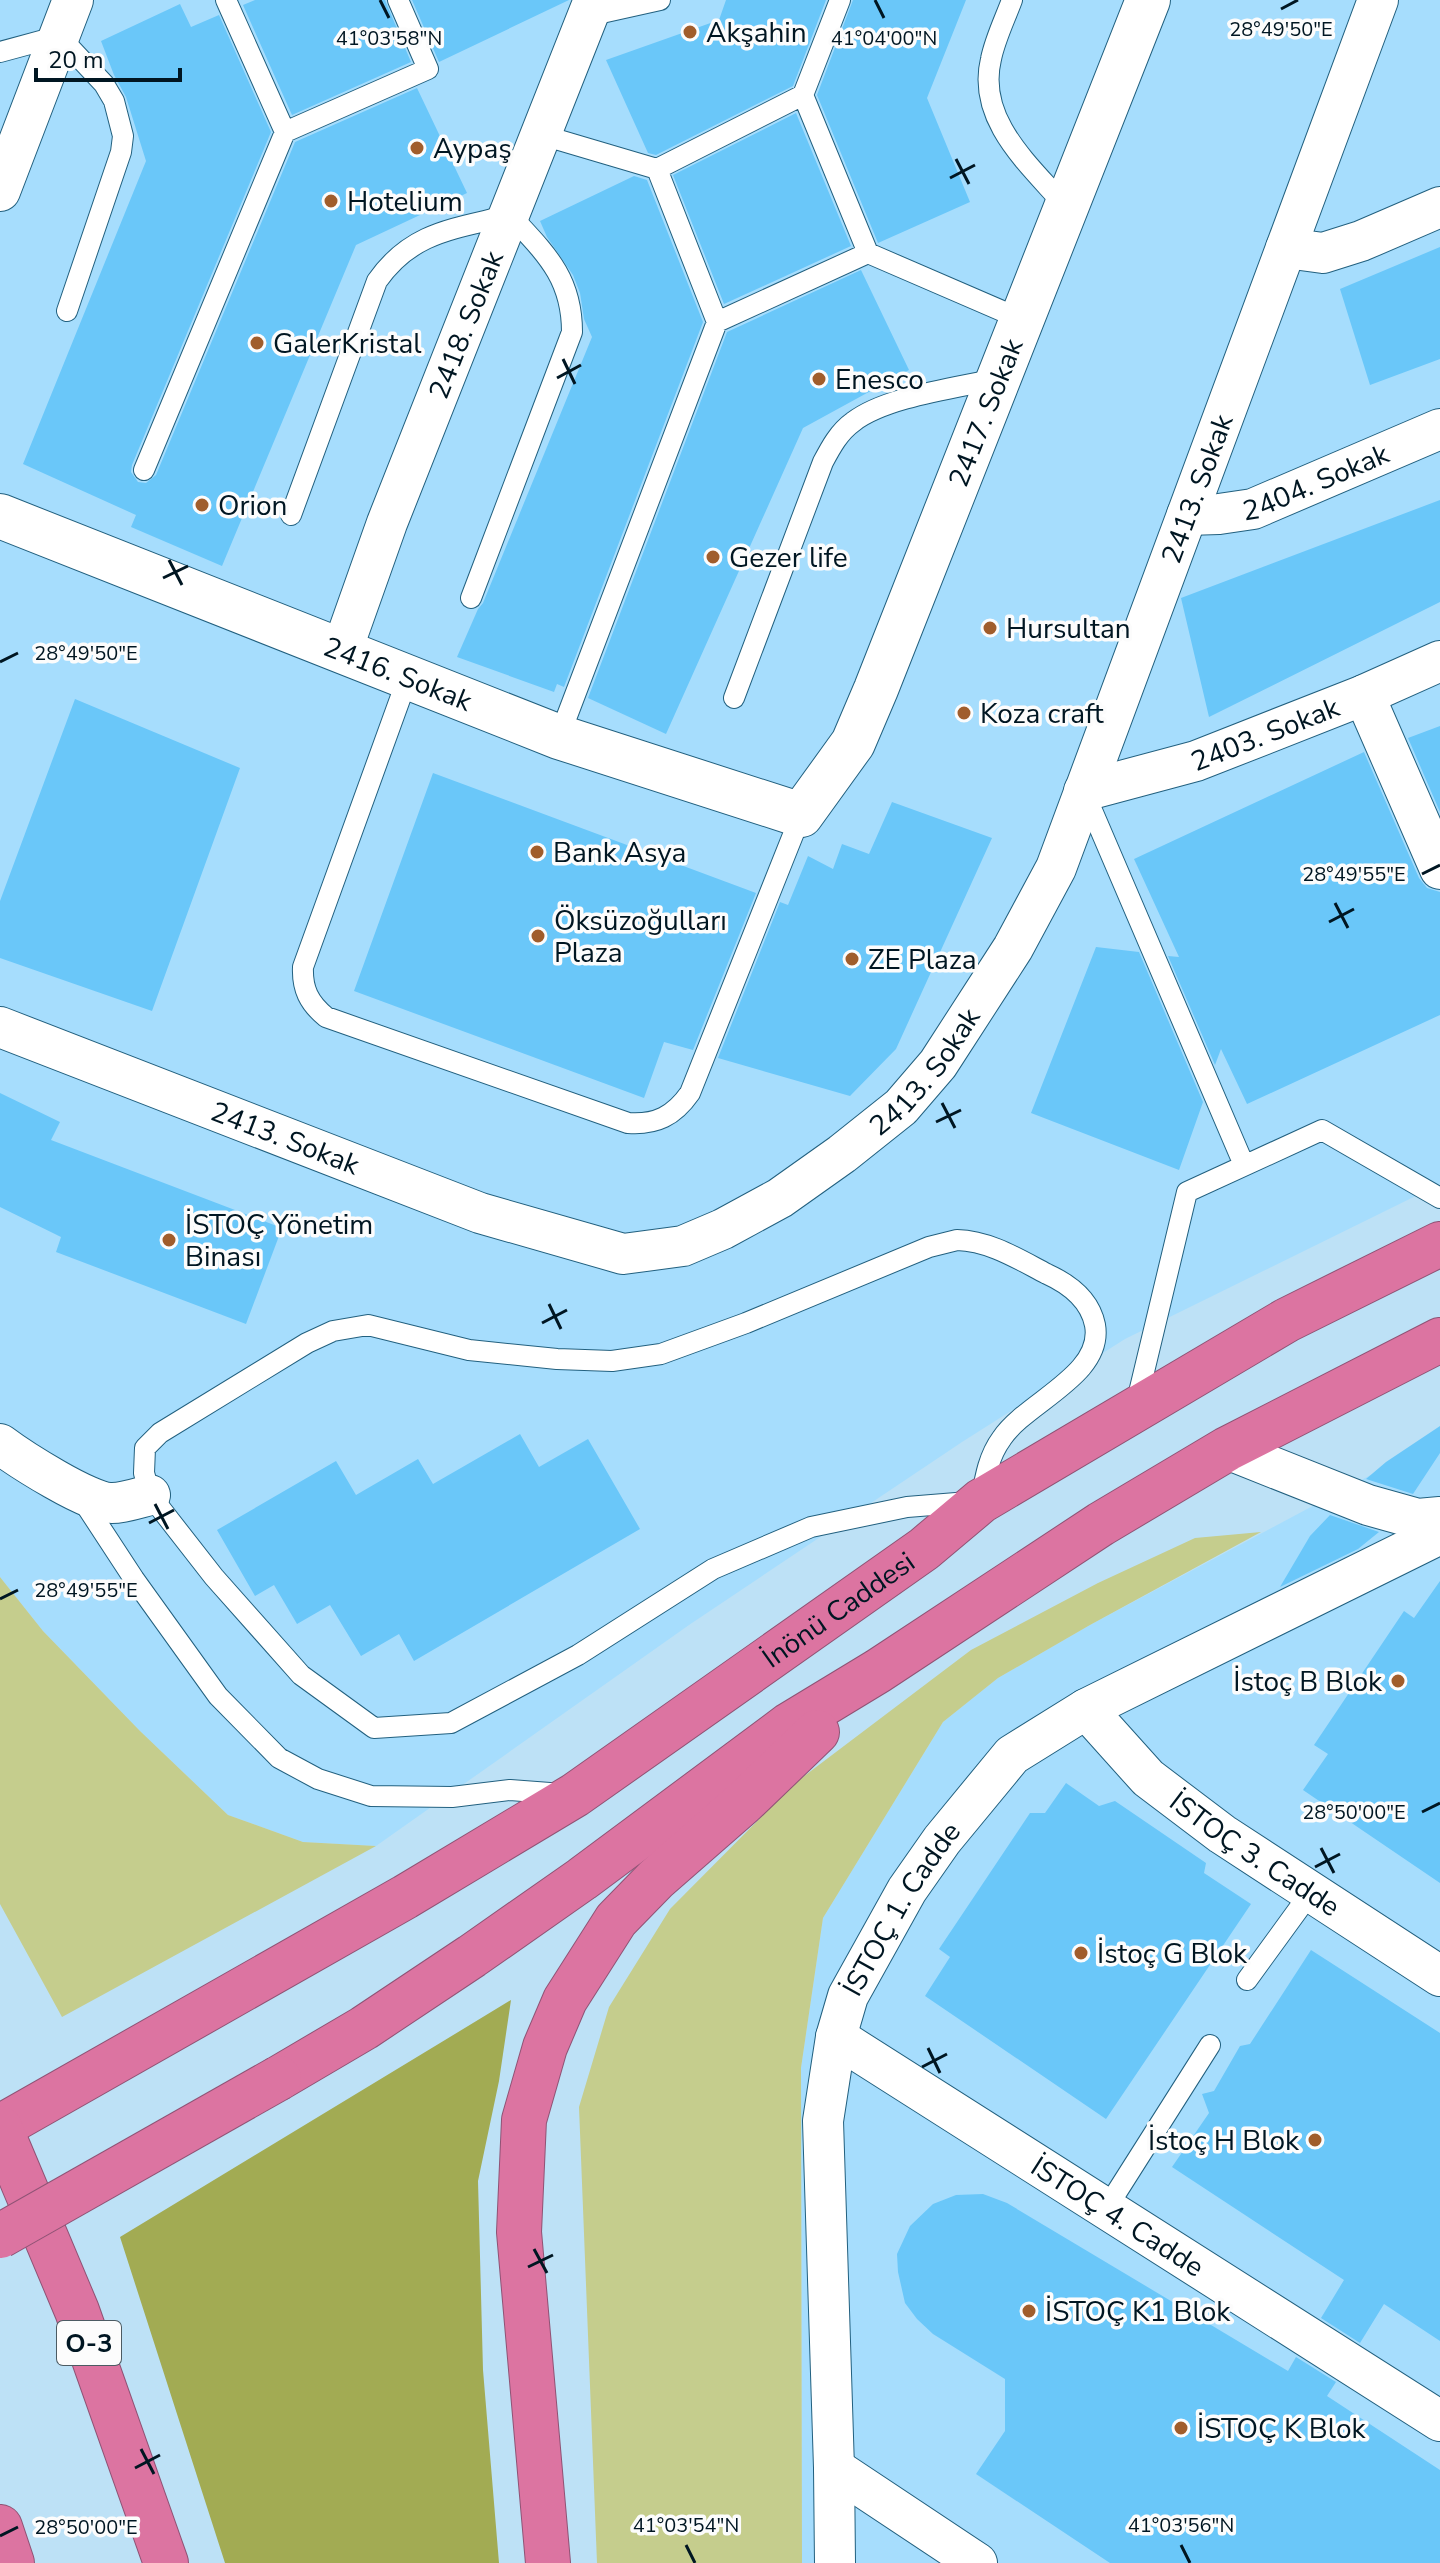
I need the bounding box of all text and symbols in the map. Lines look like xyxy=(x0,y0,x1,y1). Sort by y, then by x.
place label: Akşahin xyxy=(706,14,807,52)
text: 28°49'50"E xyxy=(1229,16,1333,43)
marker: Akşahin xyxy=(681,23,699,41)
text: 41°03'58"N xyxy=(336,25,442,52)
text: 41°04'00"N xyxy=(831,25,937,52)
scale bar xyxy=(36,32,180,82)
text: 20 m xyxy=(48,44,104,76)
place label: Aypaş xyxy=(433,130,512,168)
marker: Aypaş xyxy=(408,139,426,157)
place label: Hotelium xyxy=(347,183,463,221)
marker: Hotelium xyxy=(322,192,340,210)
street label: 2418. Sokak xyxy=(420,244,513,405)
place label: GalerKristal xyxy=(273,325,422,363)
street label: 2417. Sokak xyxy=(940,332,1033,493)
marker: GalerKristal xyxy=(248,334,266,352)
place label: Enesco xyxy=(835,361,924,399)
marker: Enesco xyxy=(810,370,828,388)
street label: 2413. Sokak xyxy=(1153,408,1243,569)
street label: 2404. Sokak xyxy=(1240,435,1396,530)
place label: Orion xyxy=(218,487,287,525)
marker: Orion xyxy=(193,496,211,514)
place label: Gezer life xyxy=(729,539,848,577)
marker: Gezer life xyxy=(704,548,722,566)
place label: Hursultan xyxy=(1006,610,1131,648)
marker: Hursultan xyxy=(981,619,999,637)
street label: 2416. Sokak xyxy=(318,628,478,721)
text: 28°49'50"E xyxy=(34,640,138,667)
street label: 2403. Sokak xyxy=(1186,688,1346,781)
place label: Koza craft xyxy=(980,695,1104,733)
marker: Koza craft xyxy=(955,704,973,722)
place label: Bank Asya xyxy=(553,834,686,872)
marker: Bank Asya xyxy=(528,843,546,861)
text: 28°49'55"E xyxy=(1302,861,1406,888)
place label: Öksüzoğulları Plaza xyxy=(554,902,727,972)
marker: Öksüzoğulları Plaza xyxy=(529,927,547,945)
place label: ZE Plaza xyxy=(868,941,977,979)
marker: ZE Plaza xyxy=(843,950,861,968)
street label: 2413. Sokak xyxy=(862,1000,990,1145)
street label: 2413. Sokak xyxy=(205,1093,366,1185)
place label: İSTOÇ Yönetim Binası xyxy=(185,1206,373,1276)
marker: İSTOÇ Yönetim Binası xyxy=(160,1231,178,1249)
street label: İnönü Caddesi xyxy=(755,1543,923,1677)
text: 28°49'55"E xyxy=(34,1577,138,1604)
place label: İstoç B Blok xyxy=(1233,1663,1383,1701)
marker: İstoç B Blok xyxy=(1389,1672,1407,1690)
street label: İSTOÇ 3. Cadde xyxy=(1161,1783,1347,1926)
text: 28°50'00"E xyxy=(1302,1799,1406,1826)
street label: İSTOÇ 1. Cadde xyxy=(834,1814,969,2003)
place label: İstoç G Blok xyxy=(1097,1935,1248,1973)
marker: İstoç G Blok xyxy=(1072,1944,1090,1962)
place label: İstoç H Blok xyxy=(1148,2122,1300,2160)
marker: İstoç H Blok xyxy=(1306,2131,1324,2149)
street label: İSTOÇ 4. Cadde xyxy=(1023,2148,1211,2286)
place label: İSTOÇ K1 Blok xyxy=(1045,2293,1231,2331)
marker: İSTOÇ K1 Blok xyxy=(1020,2302,1038,2320)
road number: O-3 xyxy=(57,2321,121,2365)
place label: İSTOÇ K Blok xyxy=(1197,2410,1366,2448)
marker: İSTOÇ K Blok xyxy=(1172,2419,1190,2437)
text: 41°03'54"N xyxy=(633,2512,739,2539)
text: 41°03'56"N xyxy=(1128,2512,1234,2539)
text: 28°50'00"E xyxy=(34,2514,138,2541)

